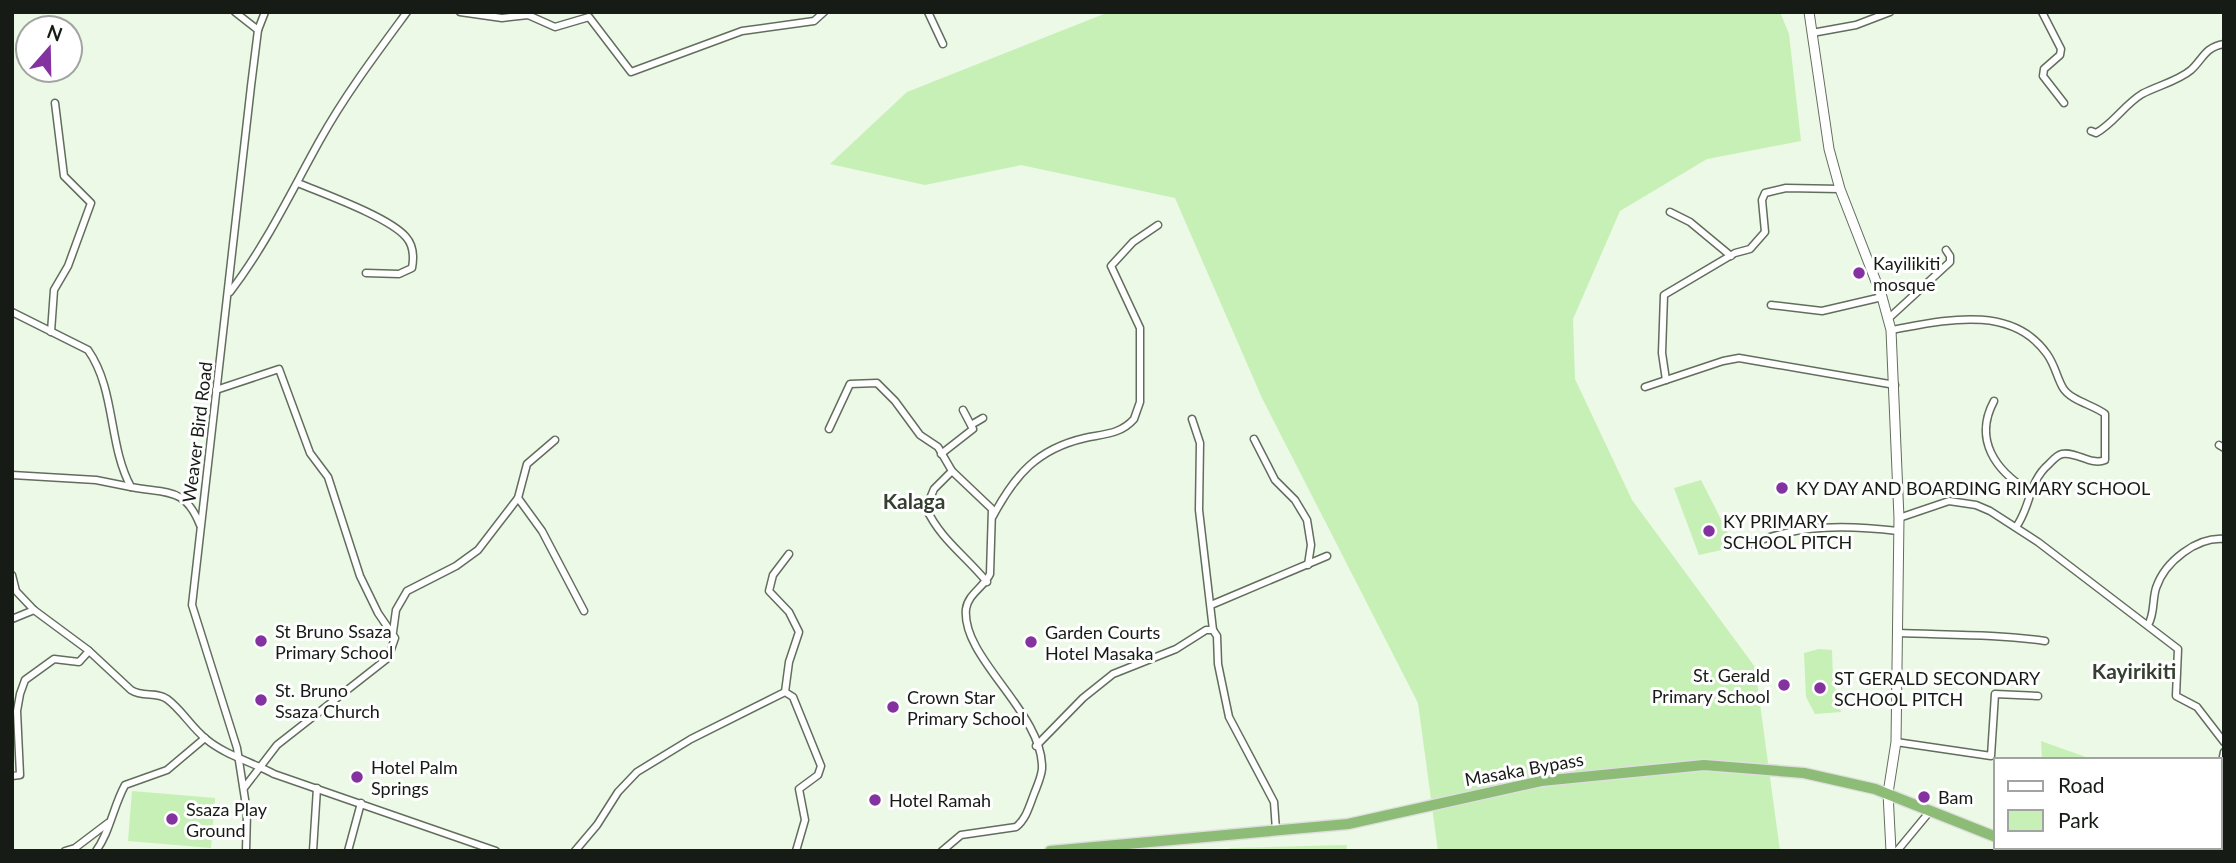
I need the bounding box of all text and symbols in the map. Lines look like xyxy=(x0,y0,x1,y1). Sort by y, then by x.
north arrow xyxy=(14,14,84,84)
text: N xyxy=(44,19,66,46)
place label: Kayilikiti mosque xyxy=(1873,252,1940,295)
marker: Kayilikiti mosque xyxy=(1851,265,1867,281)
street label: Weaver Bird Road xyxy=(177,360,217,504)
place label: KY DAY AND BOARDING RIMARY SCHOOL xyxy=(1796,477,2150,499)
marker: KY DAY AND BOARDING RIMARY SCHOOL xyxy=(1774,480,1790,496)
district label: Kalaga xyxy=(883,488,945,513)
place label: KY PRIMARY SCHOOL PITCH xyxy=(1723,510,1852,553)
marker: KY PRIMARY SCHOOL PITCH xyxy=(1701,523,1717,539)
place label: St Bruno Ssaza Primary School xyxy=(275,620,393,663)
place label: Garden Courts Hotel Masaka xyxy=(1045,621,1161,664)
marker: St Bruno Ssaza Primary School xyxy=(253,633,269,649)
marker: Garden Courts Hotel Masaka xyxy=(1023,634,1039,650)
district label: Kayirikiti xyxy=(2092,658,2176,683)
place label: St. Gerald Primary School xyxy=(1652,664,1770,707)
place label: ST GERALD SECONDARY SCHOOL PITCH xyxy=(1834,667,2041,710)
marker: St. Gerald Primary School xyxy=(1776,677,1792,693)
place label: St. Bruno Ssaza Church xyxy=(275,679,380,722)
marker: ST GERALD SECONDARY SCHOOL PITCH xyxy=(1812,680,1828,696)
place label: Crown Star Primary School xyxy=(907,686,1025,729)
marker: St. Bruno Ssaza Church xyxy=(253,692,269,708)
marker: Crown Star Primary School xyxy=(885,699,901,715)
street label: Masaka Bypass xyxy=(1463,748,1585,790)
place label: Hotel Palm Springs xyxy=(371,756,458,799)
legend xyxy=(1994,758,2222,849)
marker: Hotel Palm Springs xyxy=(349,769,365,785)
text: Road xyxy=(2058,772,2105,797)
place label: Bam xyxy=(1938,786,1973,808)
place label: Hotel Ramah xyxy=(889,789,991,811)
marker: Bam xyxy=(1916,789,1932,805)
marker: Hotel Ramah xyxy=(867,792,883,808)
place label: Ssaza Play Ground xyxy=(186,798,268,841)
text: Park xyxy=(2058,807,2099,832)
marker: Ssaza Play Ground xyxy=(164,811,180,827)

